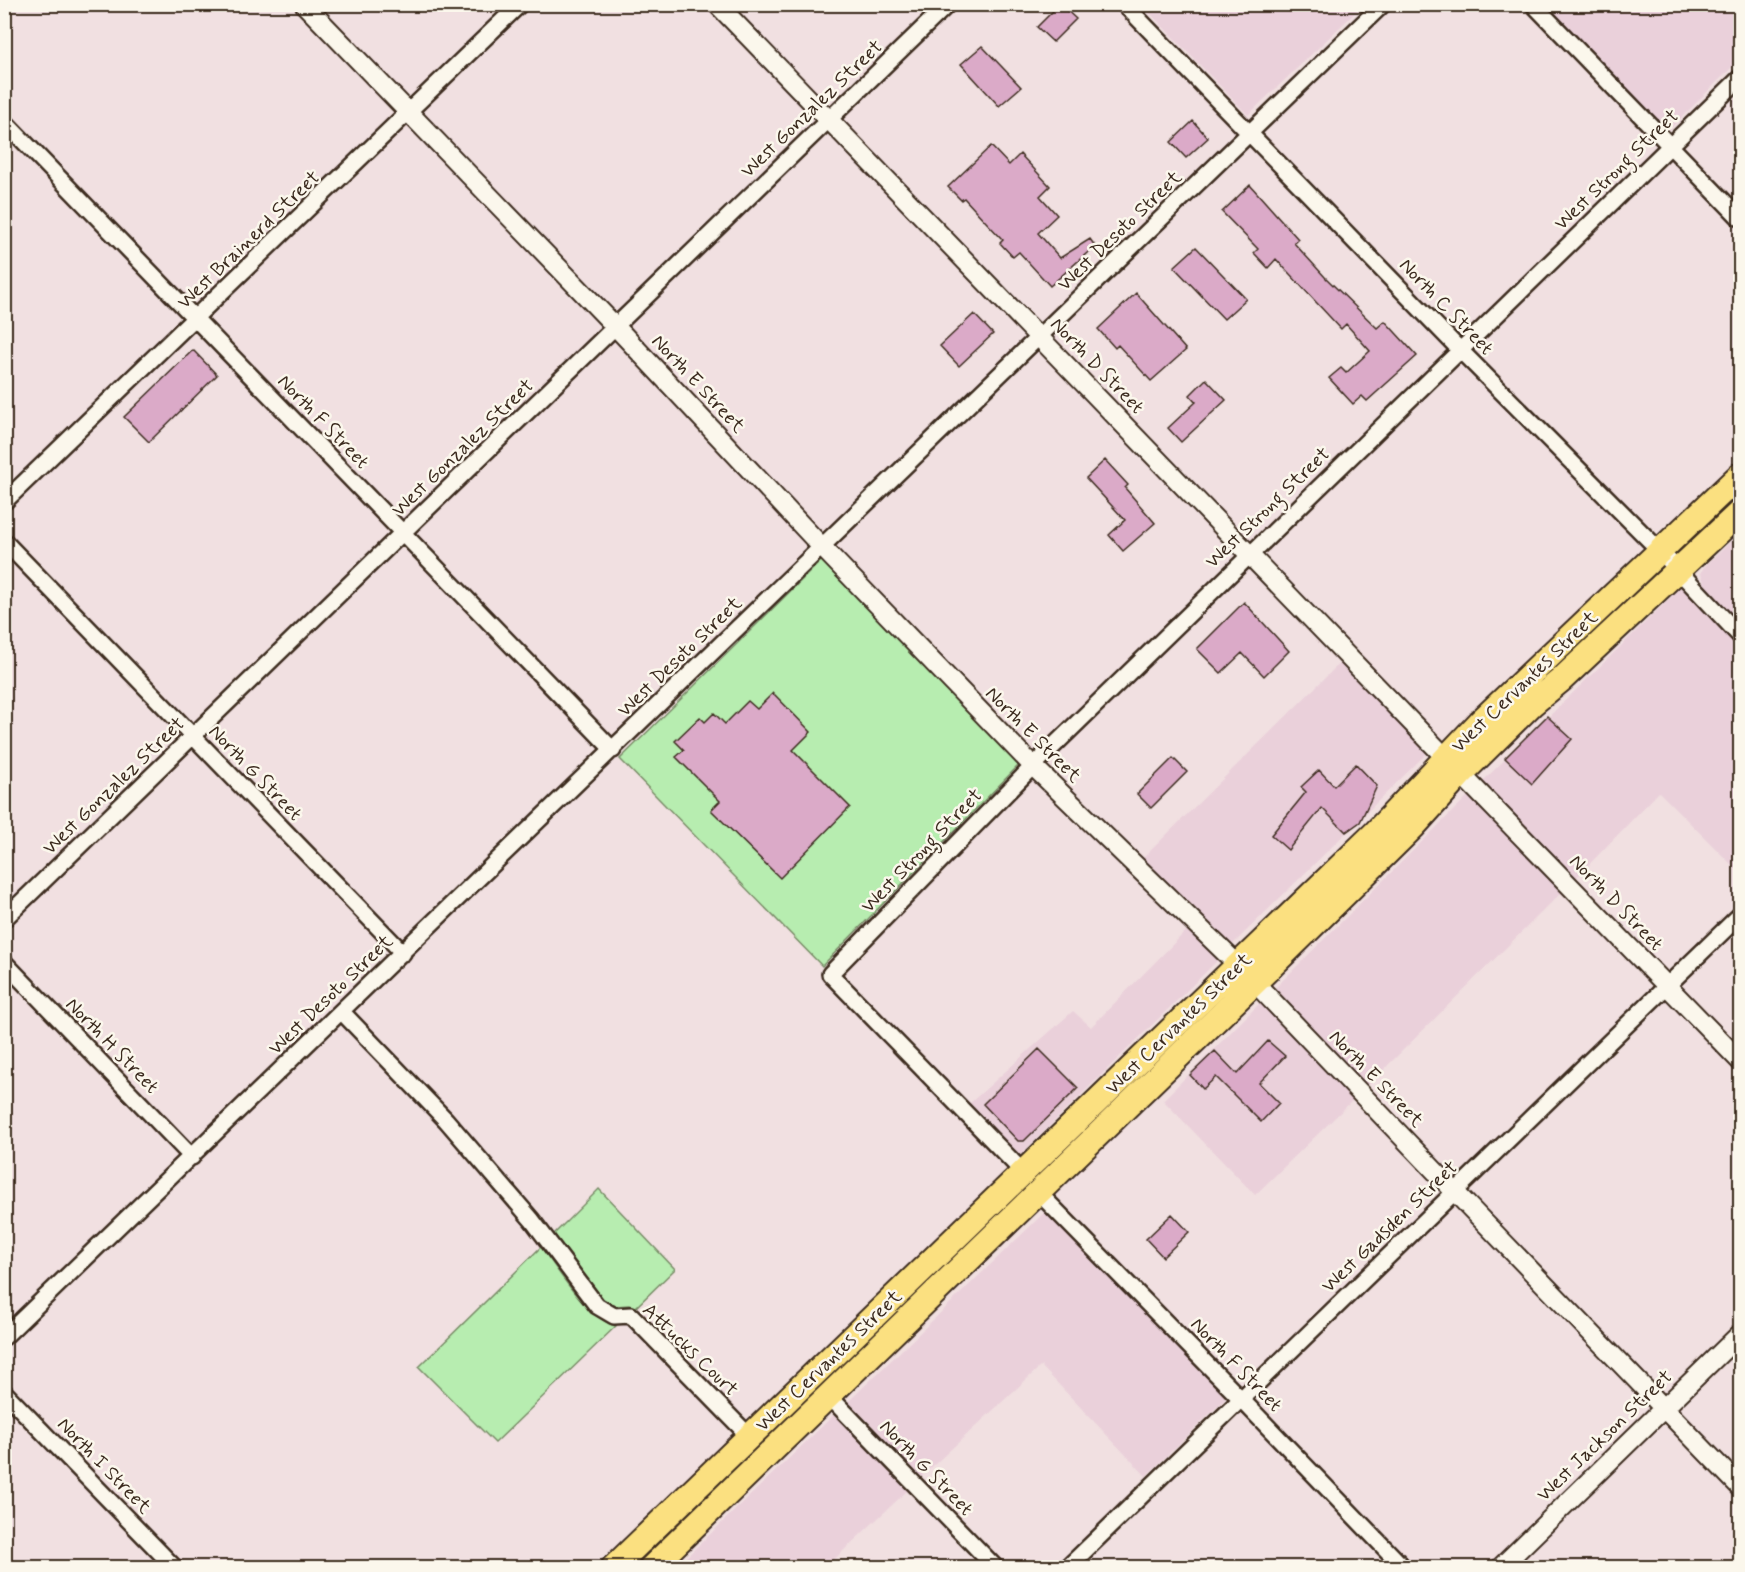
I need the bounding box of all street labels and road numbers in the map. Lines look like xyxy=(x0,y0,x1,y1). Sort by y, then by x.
street label: West Gonzalez Street xyxy=(735,34,889,184)
street label: West Strong Street xyxy=(1549,103,1687,238)
street label: West Desoto Street xyxy=(1052,164,1188,298)
street label: West Brainerd Street xyxy=(172,165,326,315)
street label: North C Street xyxy=(1393,253,1499,361)
street label: North D Street xyxy=(1044,312,1150,420)
street label: North E Street xyxy=(645,329,751,440)
street label: North F Street xyxy=(271,369,375,475)
street label: West Gonzalez Street xyxy=(386,373,540,523)
street label: West Strong Street xyxy=(1200,441,1338,576)
street label: West Desoto Street xyxy=(612,590,748,724)
street label: West Cervantes Street xyxy=(1446,605,1604,759)
street label: North E Street xyxy=(979,681,1087,789)
street label: West Gonzalez Street xyxy=(37,711,191,861)
street label: North G Street xyxy=(202,719,308,827)
street label: West Strong Street xyxy=(855,783,990,921)
street label: North D Street xyxy=(1563,849,1669,957)
street label: West Desoto Street xyxy=(263,928,399,1062)
street label: West Cervantes Street xyxy=(1100,947,1258,1101)
street label: North H Street xyxy=(59,992,165,1100)
street label: North E Street xyxy=(1322,1024,1430,1134)
street label: West Gadsden Street xyxy=(1316,1155,1464,1299)
street label: West Cervantes Street xyxy=(750,1284,908,1438)
street label: Attucks Court xyxy=(636,1297,744,1403)
street label: North F Street xyxy=(1184,1312,1288,1418)
street label: West Jackson Street xyxy=(1531,1364,1679,1508)
street label: North I Street xyxy=(51,1412,157,1521)
street label: North G Street xyxy=(873,1414,979,1522)

